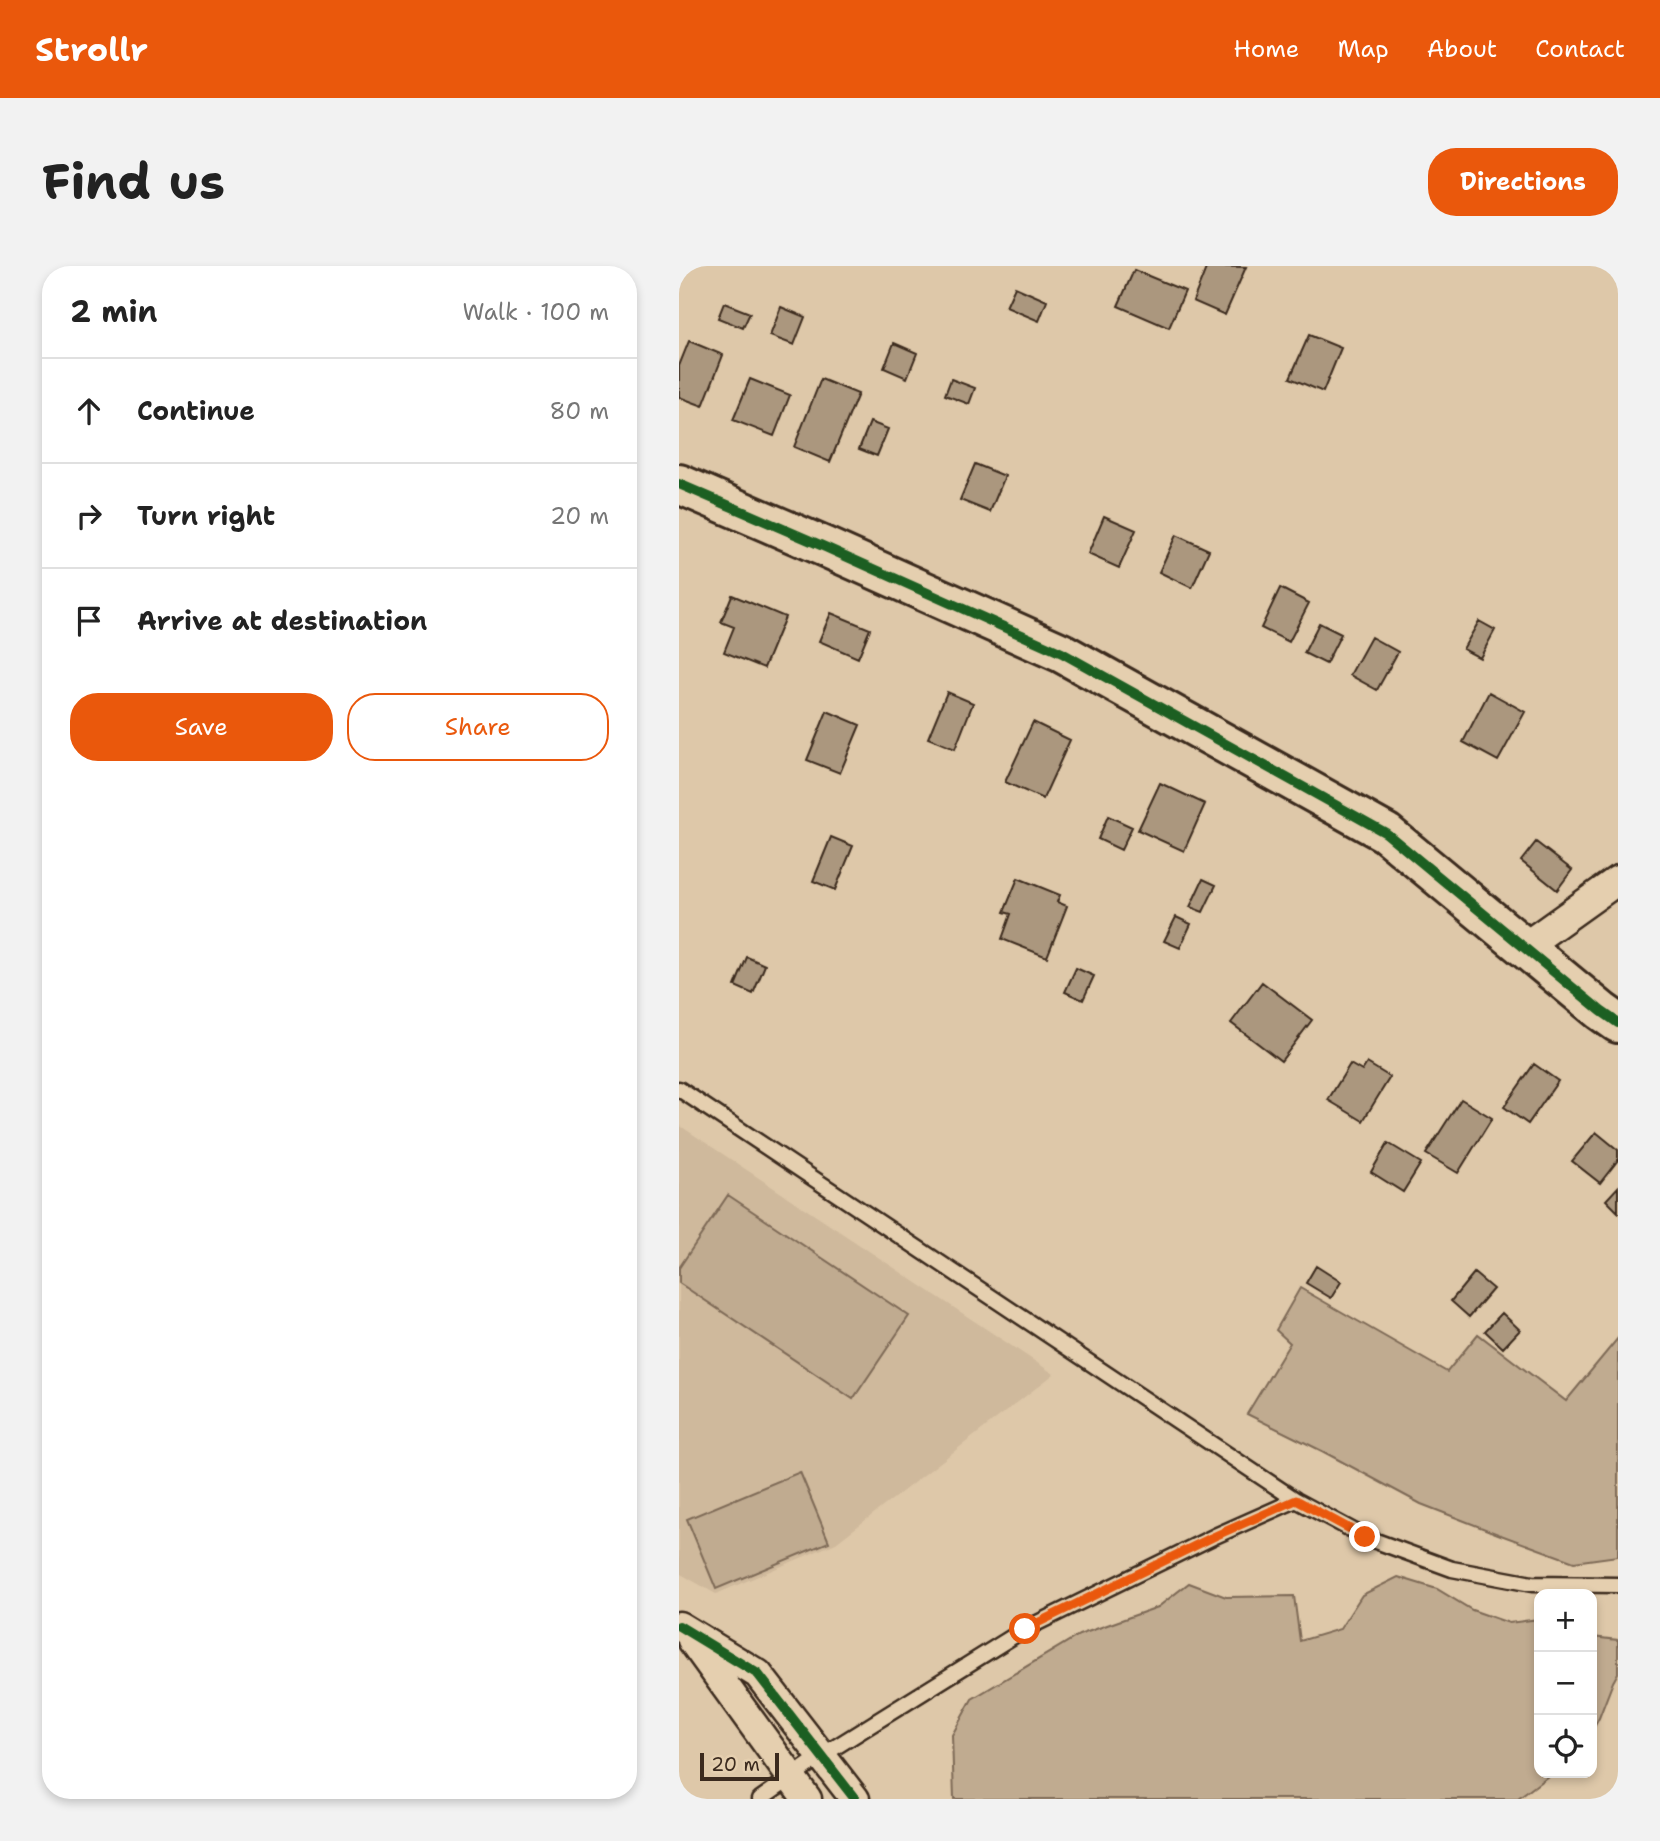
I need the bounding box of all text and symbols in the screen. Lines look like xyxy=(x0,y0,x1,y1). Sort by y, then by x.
text: Strollr xyxy=(35,27,148,72)
text: Home xyxy=(1233,33,1299,65)
text: Map xyxy=(1337,33,1389,65)
text: About xyxy=(1427,33,1497,65)
text: Contact xyxy=(1535,33,1625,65)
button: Directions xyxy=(1428,148,1618,216)
text: Find us xyxy=(42,149,225,215)
text: 2 min xyxy=(70,291,157,332)
text: Walk · 100 m xyxy=(463,297,609,327)
icon: ahead xyxy=(70,392,108,430)
text: Continue xyxy=(137,393,255,428)
text: 80 m xyxy=(550,396,609,426)
icon: right xyxy=(70,497,108,535)
text: Turn right xyxy=(137,498,275,533)
text: 20 m xyxy=(550,501,609,531)
icon: arrive xyxy=(70,602,108,640)
text: Arrive at destination xyxy=(137,603,427,638)
button: Save xyxy=(70,693,333,761)
button: Share xyxy=(347,693,609,761)
route end xyxy=(1349,1521,1380,1552)
map controls xyxy=(1534,1589,1597,1778)
button: + xyxy=(1534,1589,1597,1652)
route start xyxy=(1009,1613,1040,1644)
button: − xyxy=(1534,1652,1597,1715)
button: locate xyxy=(1534,1715,1597,1778)
scale bar xyxy=(700,1750,779,1782)
text: 20 m xyxy=(711,1752,760,1777)

